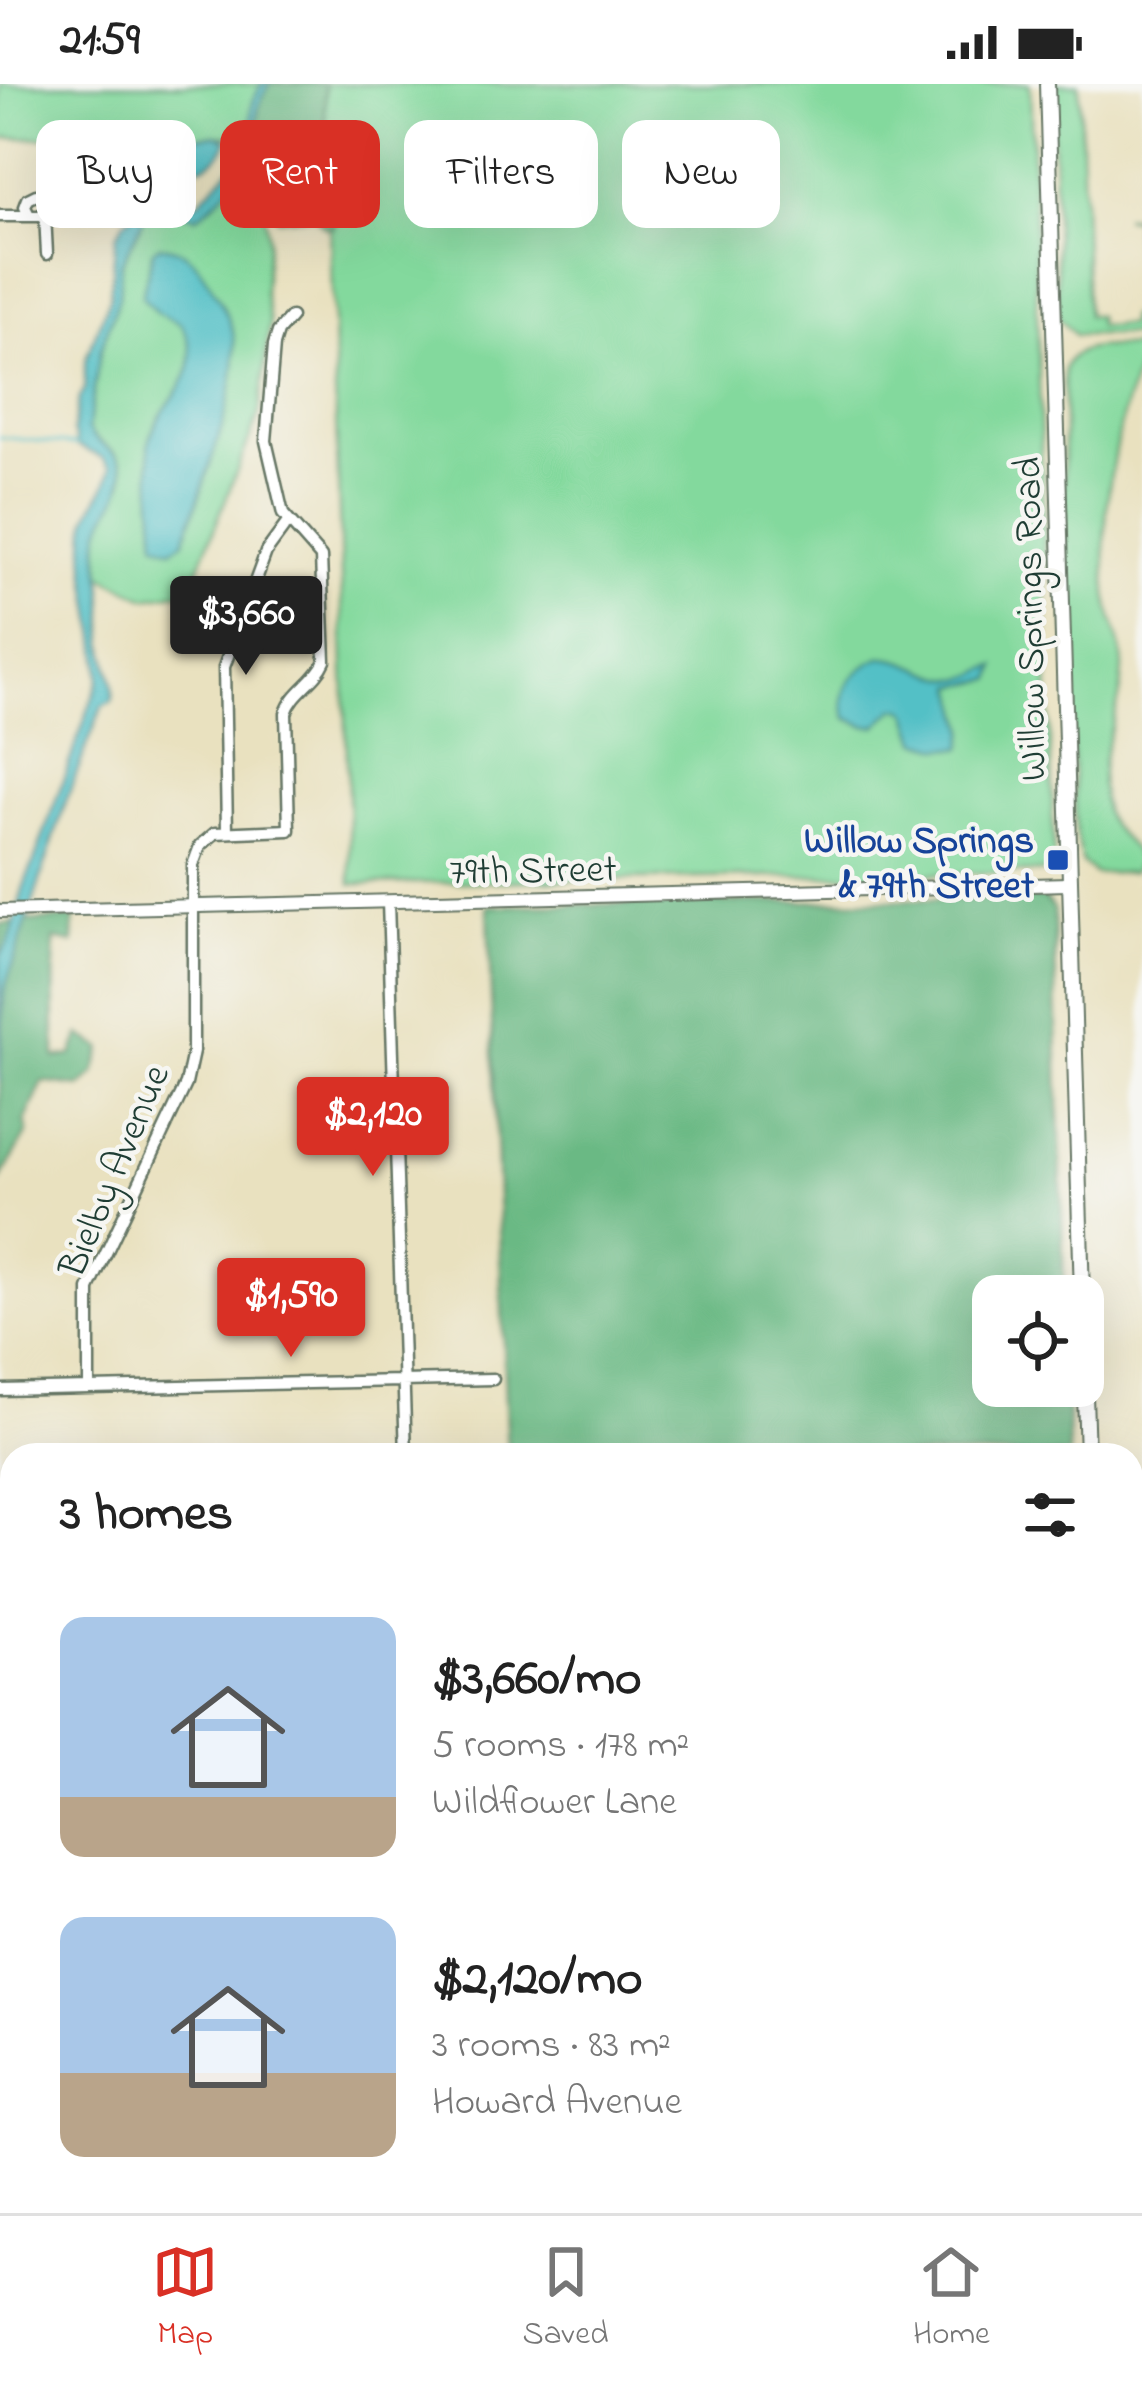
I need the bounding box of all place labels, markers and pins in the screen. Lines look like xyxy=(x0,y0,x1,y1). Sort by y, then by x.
pin: $3,660 xyxy=(148,576,344,678)
place label: Willow Springs & 79th Street xyxy=(804,814,1035,916)
marker: Willow Springs & 79th Street xyxy=(1045,847,1071,873)
pin: $2,120 xyxy=(275,1077,471,1179)
pin: $1,590 xyxy=(193,1258,389,1360)

